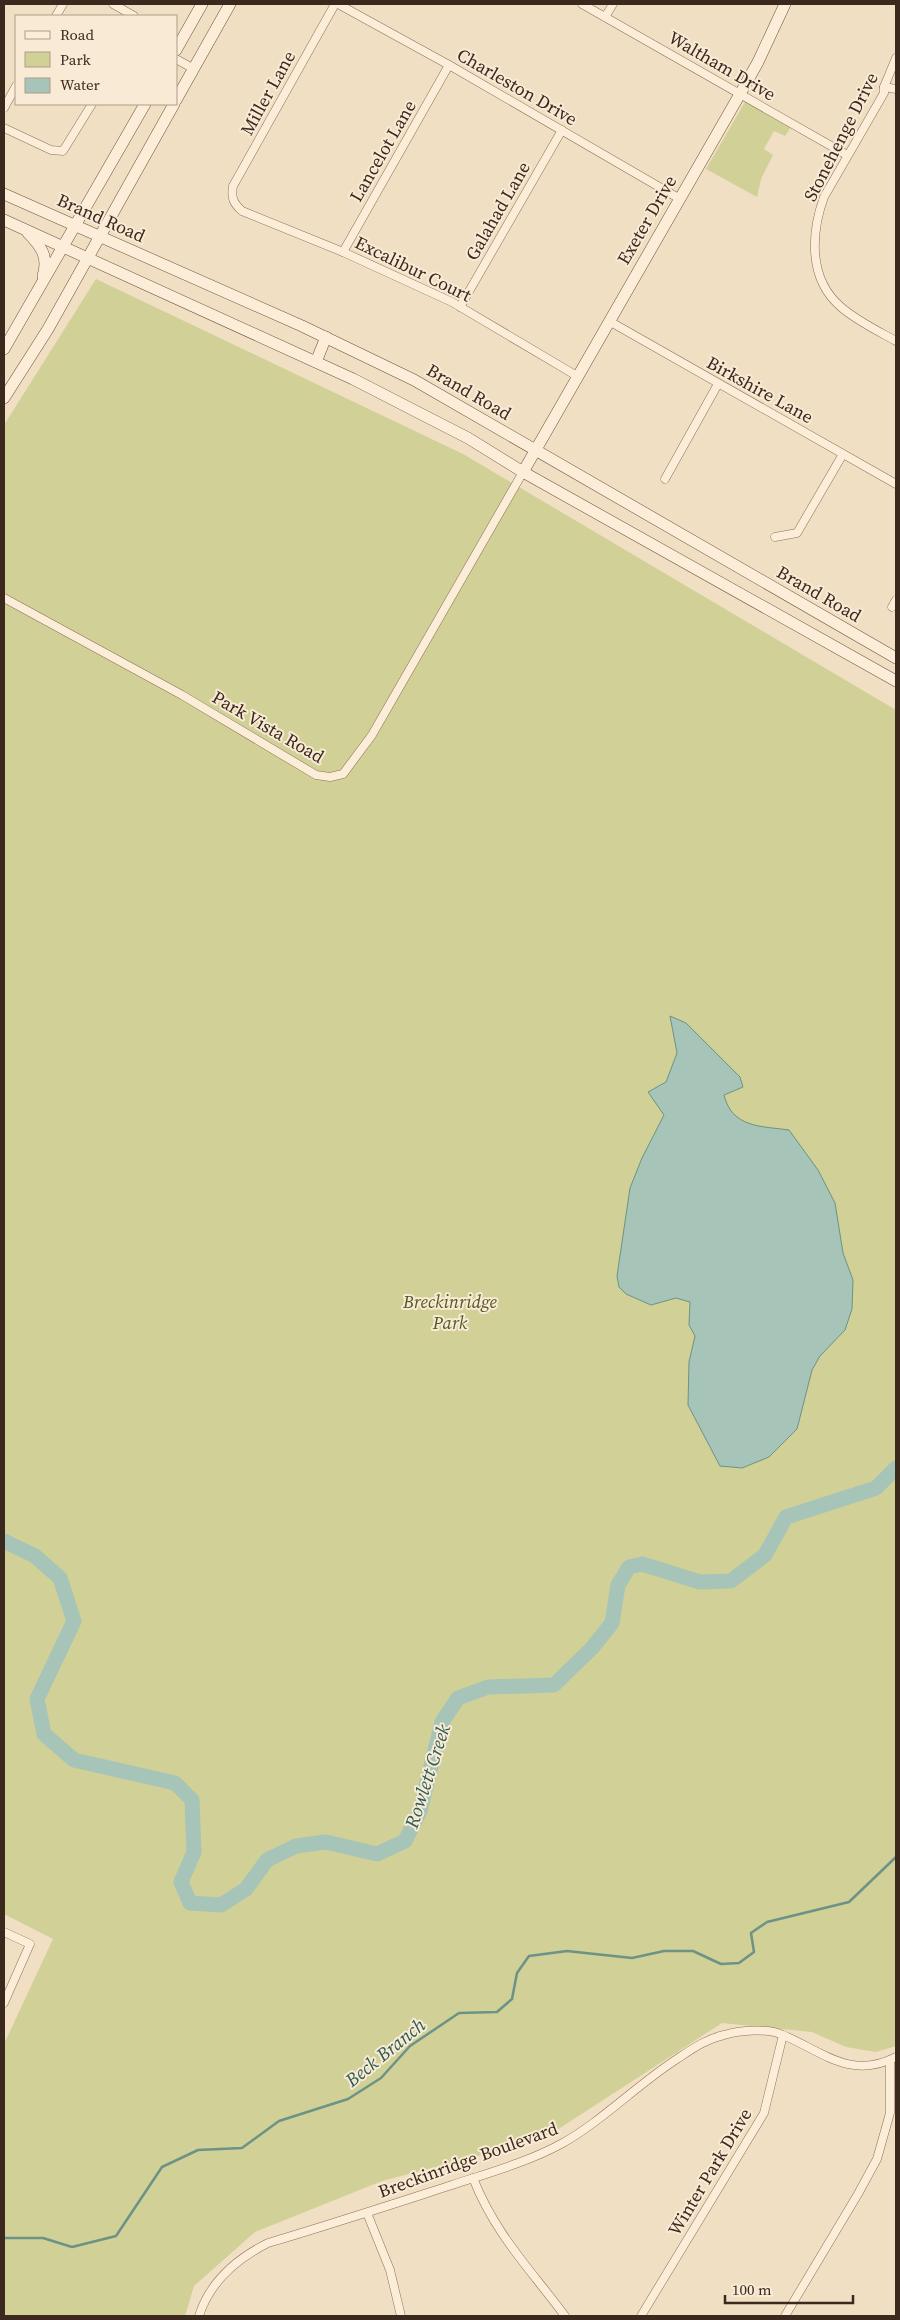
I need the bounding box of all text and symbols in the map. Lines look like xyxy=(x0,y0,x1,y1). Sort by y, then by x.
legend xyxy=(15,15,178,105)
text: Road xyxy=(60,24,94,45)
street label: Waltham Drive xyxy=(664,25,781,106)
street label: Charleston Drive xyxy=(452,42,582,131)
street label: Miller Lane xyxy=(234,46,301,140)
text: Park xyxy=(60,49,92,70)
street label: Stonehenge Drive xyxy=(797,68,884,205)
text: Water xyxy=(60,74,101,95)
street label: Lancelot Lane xyxy=(343,95,422,206)
street label: Galahad Lane xyxy=(459,157,536,265)
street label: Exeter Drive xyxy=(611,170,682,269)
street label: Brand Road xyxy=(53,187,149,248)
street label: Excalibur Court xyxy=(351,230,476,308)
street label: Birkshire Lane xyxy=(702,350,818,429)
street label: Brand Road xyxy=(422,357,516,426)
street label: Brand Road xyxy=(772,559,866,628)
street label: Park Vista Road xyxy=(208,684,329,769)
park label: Breckinridge Park xyxy=(402,1289,498,1335)
water label: Rowlett Creek xyxy=(398,1721,456,1832)
water label: Beck Branch xyxy=(339,2011,431,2093)
street label: Winter Park Drive xyxy=(662,2103,757,2240)
street label: Breckinridge Boulevard xyxy=(374,2115,561,2204)
scale bar xyxy=(725,2272,852,2304)
text: 100 m xyxy=(732,2279,772,2300)

